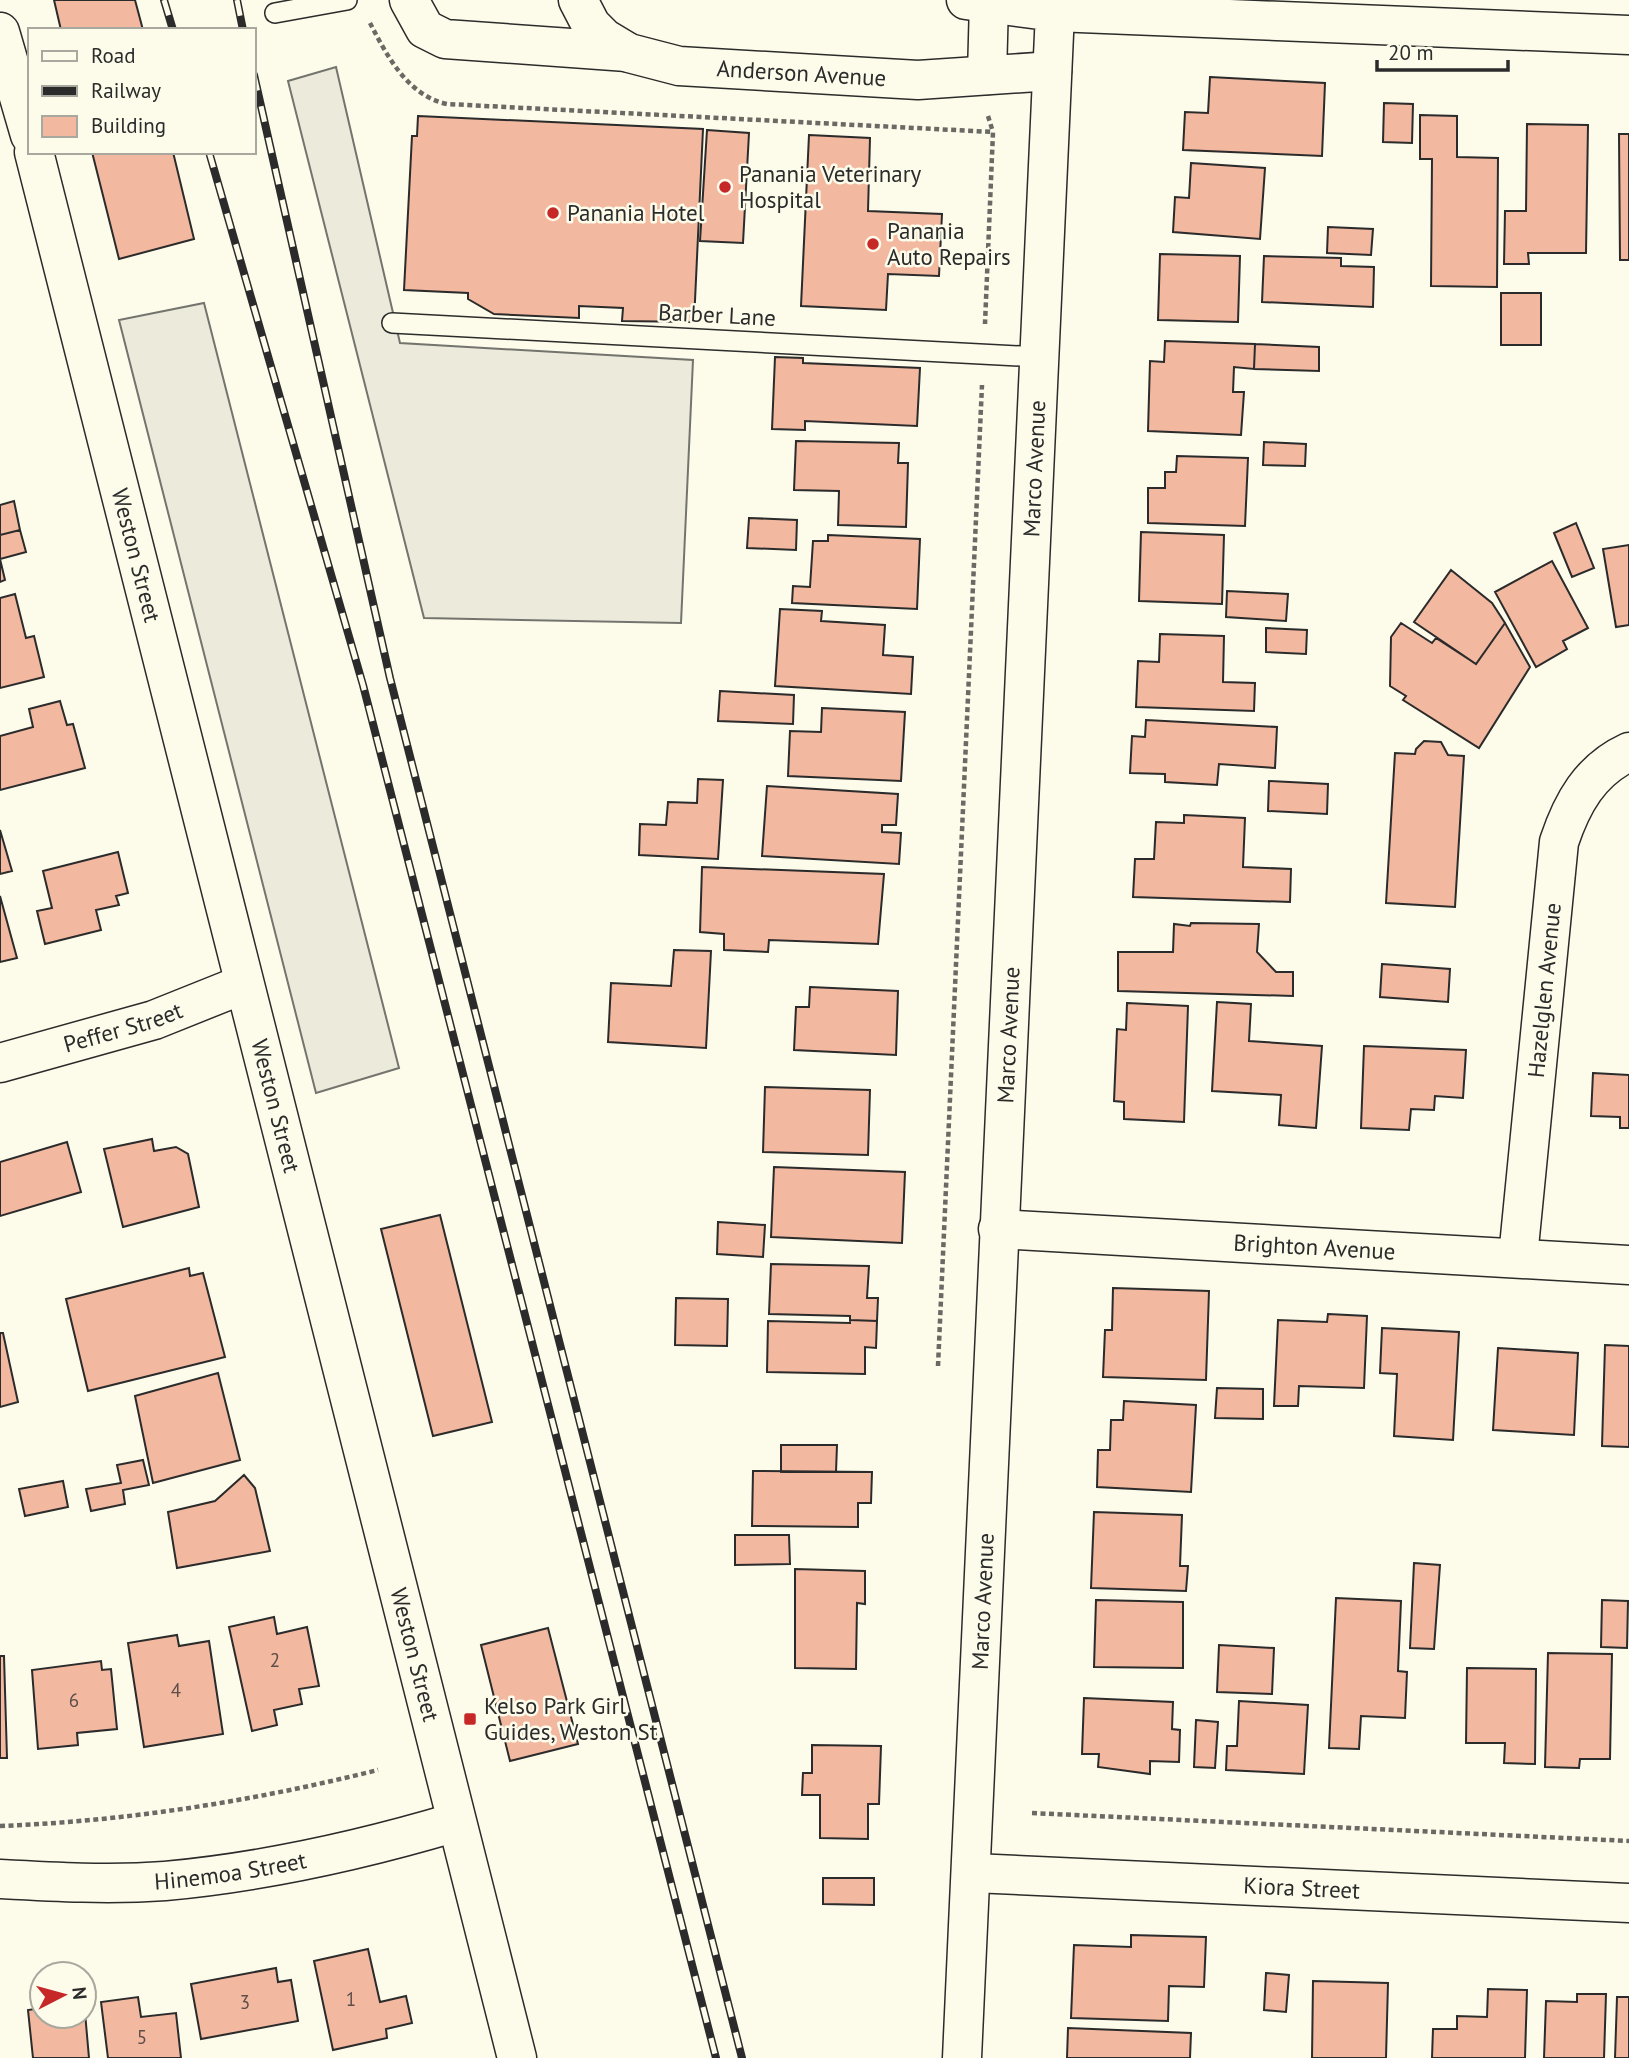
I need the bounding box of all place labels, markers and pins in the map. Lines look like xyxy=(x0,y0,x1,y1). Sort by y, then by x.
place label: Panania Veterinary Hospital xyxy=(739,159,921,214)
marker: Panania Veterinary Hospital xyxy=(717,179,733,195)
place label: Panania Hotel xyxy=(567,198,705,227)
marker: Panania Hotel xyxy=(545,205,561,221)
place label: Panania Auto Repairs xyxy=(887,216,1011,271)
marker: Panania Auto Repairs xyxy=(865,236,881,252)
place label: Kelso Park Girl Guides, Weston St xyxy=(484,1691,658,1746)
marker: Kelso Park Girl Guides, Weston St xyxy=(462,1711,478,1727)

